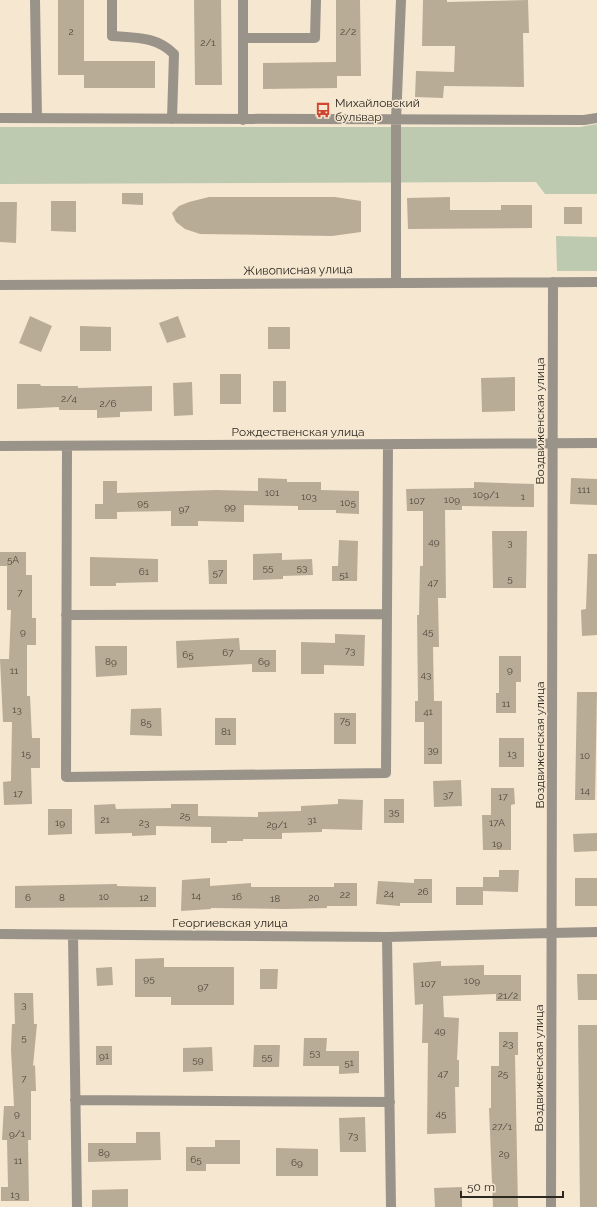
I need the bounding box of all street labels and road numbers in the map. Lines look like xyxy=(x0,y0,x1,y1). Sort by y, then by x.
street label: Живописная улица xyxy=(243,262,353,278)
street label: Воздвиженская улица xyxy=(533,358,547,484)
street label: Рождественская улица xyxy=(231,425,365,439)
street label: Воздвиженская улица xyxy=(533,682,547,808)
street label: Георгиевская улица xyxy=(172,916,288,930)
street label: Воздвиженская улица xyxy=(532,1005,546,1131)

